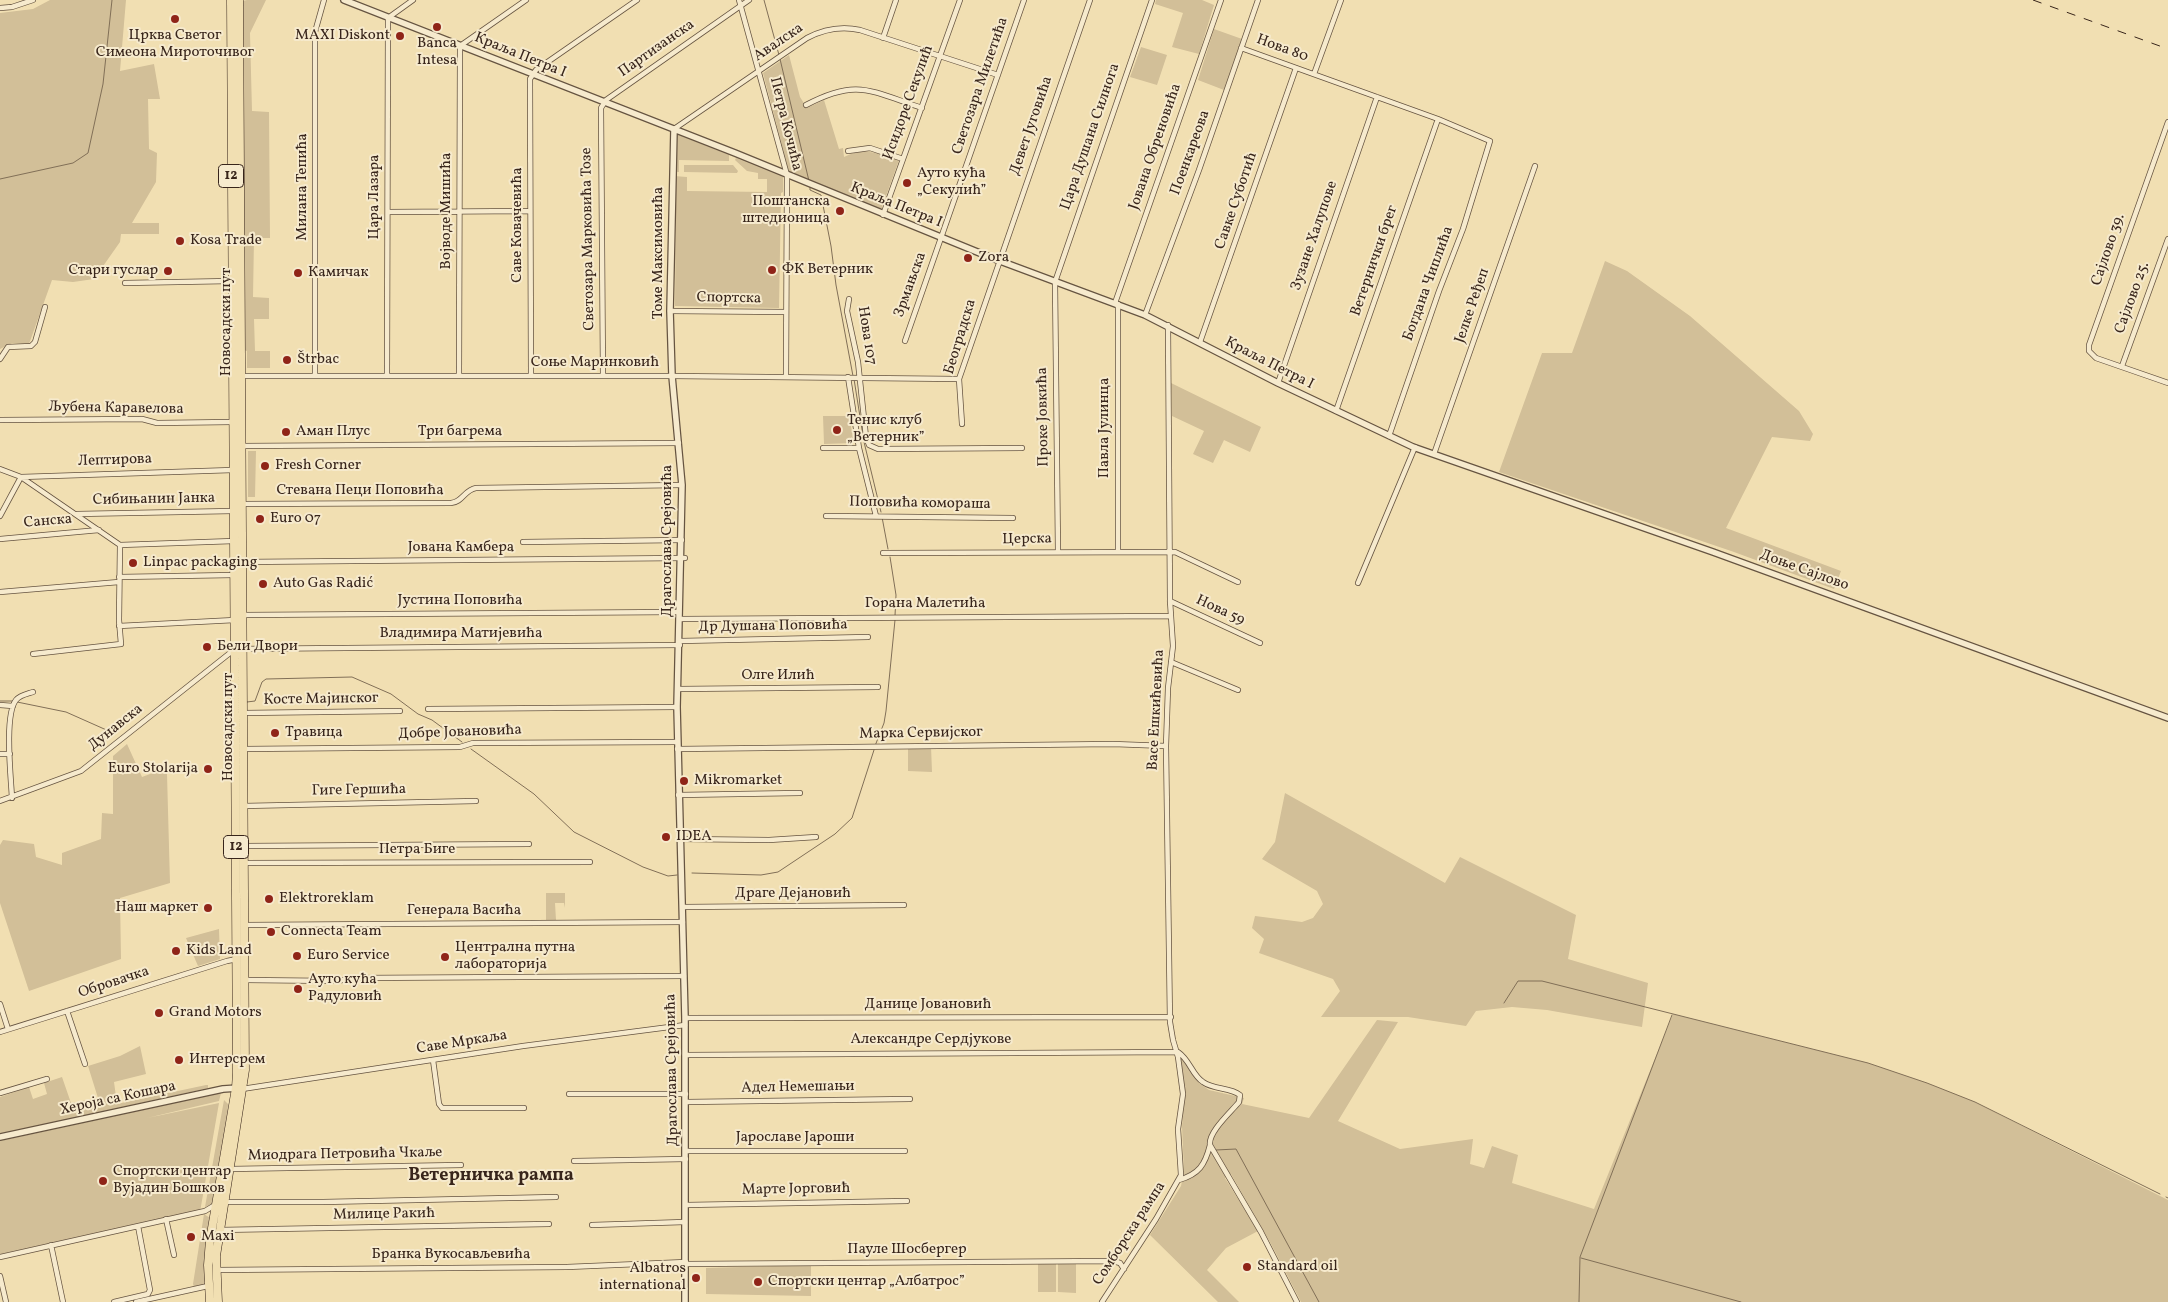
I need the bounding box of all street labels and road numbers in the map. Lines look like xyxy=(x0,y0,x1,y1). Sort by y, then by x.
street label: Светозара Милетића xyxy=(949,15,1013,157)
street label: Партизанска xyxy=(616,16,698,82)
street label: Авалска xyxy=(751,20,807,66)
street label: Краља Петра I xyxy=(471,29,569,83)
street label: Нова 80 xyxy=(1254,31,1310,67)
street label: Исидоре Секулић xyxy=(880,43,938,163)
street label: Цара Душана Силнога xyxy=(1057,61,1125,213)
street label: Девет Југовића xyxy=(1007,74,1057,178)
street label: Петра Кочића xyxy=(765,75,805,173)
street label: Јована Обреновића xyxy=(1126,81,1186,213)
street label: Поенкареова xyxy=(1167,108,1215,198)
street label: Милана Тепића xyxy=(294,133,312,241)
street label: Светозара Марковића Тозе xyxy=(578,147,600,331)
street label: Савке Суботић xyxy=(1212,150,1262,252)
street label: Војводе Мишића xyxy=(438,153,456,269)
street label: Цара Лазара xyxy=(366,154,384,240)
road number: 12 xyxy=(218,165,244,188)
street label: Саве Ковачевића xyxy=(509,167,527,283)
street label: Краља Петра I xyxy=(847,179,945,233)
street label: Зузане Халупове xyxy=(1288,179,1342,293)
street label: Томе Максимовића xyxy=(650,187,668,319)
street label: Ветернички брег xyxy=(1348,203,1402,319)
street label: Сајлово 39. xyxy=(2088,212,2130,288)
street label: Богдана Чиплића xyxy=(1400,224,1458,344)
street label: Зрмањска xyxy=(891,250,931,320)
street label: Сајлово 25. xyxy=(2112,260,2154,336)
street label: Јелке Ређеп xyxy=(1452,266,1494,346)
street label: Новосадски пут xyxy=(218,268,236,376)
street label: Спортска xyxy=(696,289,762,309)
street label: Београдска xyxy=(941,297,981,377)
street label: Нова 107 xyxy=(852,305,880,367)
street label: Краља Петра I xyxy=(1221,334,1317,394)
street label: Соње Маринковић xyxy=(531,354,659,372)
street label: Проке Јовкића xyxy=(1034,367,1054,467)
street label: Павла Јулинца xyxy=(1096,378,1114,478)
street label: Љубена Каравелова xyxy=(48,399,184,419)
street label: Три багрема xyxy=(418,423,502,441)
street label: Лептирова xyxy=(78,451,152,471)
street label: Драгослава Срејовића xyxy=(659,465,677,617)
street label: Стевана Пеци Поповића xyxy=(276,482,444,500)
street label: Сибињанин Јанка xyxy=(93,490,215,510)
street label: Поповића комораша xyxy=(849,494,991,514)
street label: Санска xyxy=(23,511,73,533)
street label: Церска xyxy=(1002,531,1052,549)
street label: Јована Камбера xyxy=(408,539,514,557)
street label: Доње Сајлово xyxy=(1757,547,1851,595)
street label: Јустина Поповића xyxy=(398,592,522,610)
street label: Нова 59 xyxy=(1193,592,1247,630)
street label: Горана Малетића xyxy=(865,595,985,613)
street label: Др Душана Поповића xyxy=(698,617,848,637)
street label: Владимира Матијевића xyxy=(379,625,543,643)
street label: Васе Ешкићевића xyxy=(1145,649,1169,771)
street label: Олге Илић xyxy=(741,667,815,685)
street label: Новосадски пут xyxy=(220,673,238,781)
street label: Косте Мајинског xyxy=(263,690,379,710)
street label: Дунавска xyxy=(85,701,147,755)
street label: Добре Јовановића xyxy=(398,722,522,744)
street label: Марка Сервијског xyxy=(859,724,983,744)
street label: Гиге Гершића xyxy=(312,781,406,801)
road number: 12 xyxy=(224,836,248,859)
street label: Петра Биге xyxy=(379,841,455,859)
street label: Драге Дејановић xyxy=(735,885,851,903)
street label: Генерала Васића xyxy=(407,902,521,920)
street label: Обровачка xyxy=(76,963,152,1003)
street label: Драгослава Срејовића xyxy=(663,994,683,1146)
street label: Данице Јовановић xyxy=(865,996,991,1014)
street label: Саве Мркаља xyxy=(415,1027,509,1059)
street label: Александре Сердјукове xyxy=(851,1031,1011,1049)
street label: Хероја са Кошара xyxy=(58,1078,178,1120)
street label: Адел Немешањи xyxy=(741,1078,855,1098)
street label: Јарославе Јароши xyxy=(736,1129,854,1147)
street label: Миодрага Петровића Чкаље xyxy=(247,1144,443,1166)
street label: Сомборска рампа xyxy=(1090,1179,1170,1289)
street label: Марте Јорговић xyxy=(741,1180,851,1200)
street label: Милице Ракић xyxy=(333,1205,435,1225)
street label: Пауле Шосбергер xyxy=(847,1241,967,1259)
street label: Бранка Вукосављевића xyxy=(372,1246,530,1264)

